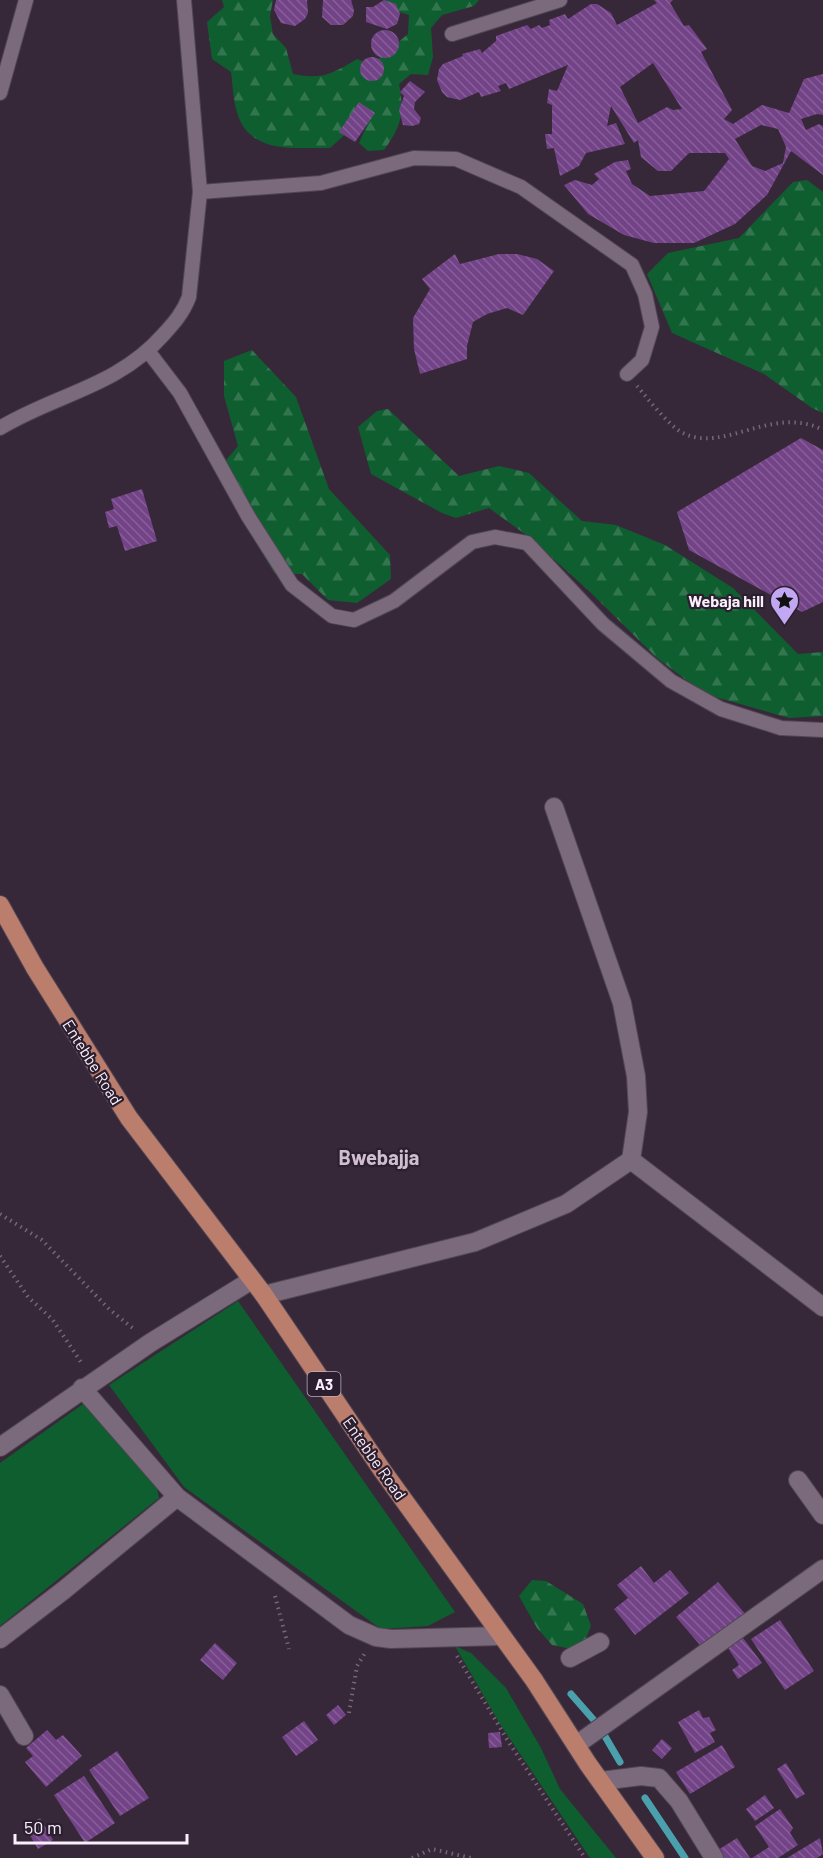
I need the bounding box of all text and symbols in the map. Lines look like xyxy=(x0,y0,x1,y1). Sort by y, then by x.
place icon: Webaja hill xyxy=(769,584,801,626)
place label: Webaja hill xyxy=(688,591,764,610)
street label: Entebbe Road xyxy=(59,1016,127,1108)
district label: Bwebajja xyxy=(339,1145,419,1169)
road number: A3 xyxy=(308,1372,340,1396)
street label: Entebbe Road xyxy=(339,1413,411,1503)
scale bar xyxy=(15,1807,188,1845)
text: 50 m xyxy=(24,1816,62,1838)

